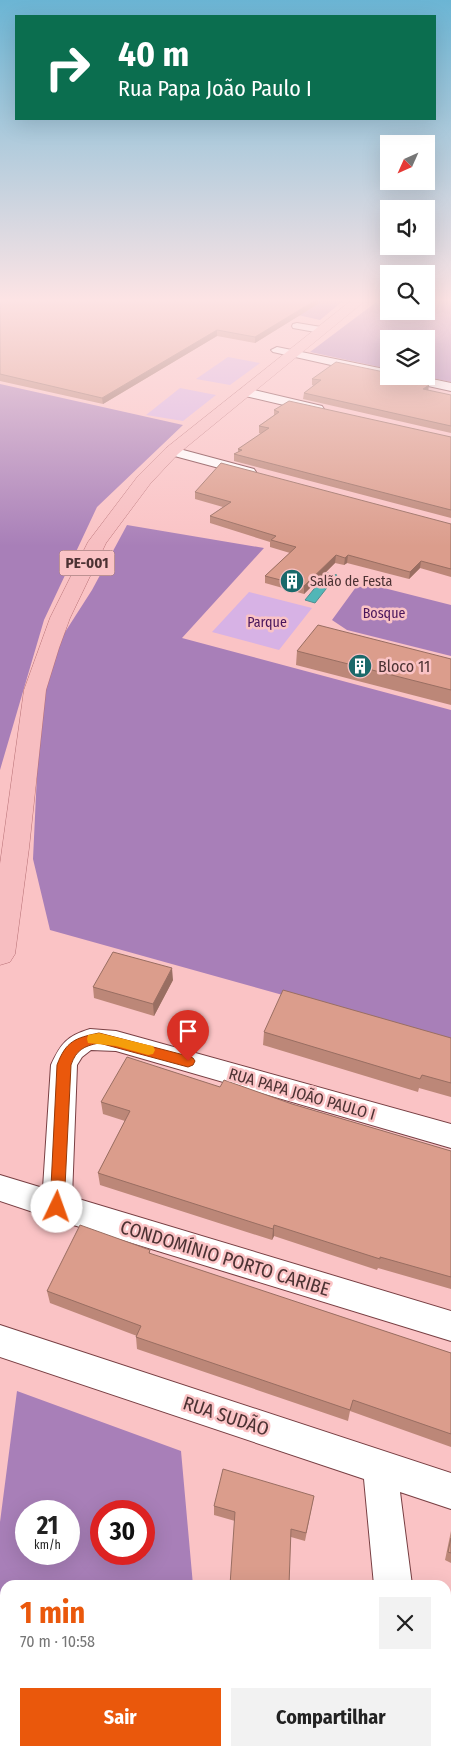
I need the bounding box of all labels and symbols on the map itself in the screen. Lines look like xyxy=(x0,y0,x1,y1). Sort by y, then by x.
north arrow xyxy=(380,135,435,190)
road number: PE-001 xyxy=(59,550,114,576)
building icon: Salão de Festa xyxy=(279,568,305,594)
place label: Salão de Festa xyxy=(310,573,393,590)
park label: Bosque xyxy=(363,605,405,622)
park label: Parque xyxy=(247,614,287,631)
building icon: Bloco 11 xyxy=(347,653,373,679)
place label: Bloco 11 xyxy=(378,657,430,676)
pin xyxy=(167,1010,209,1061)
street label: RUA PAPA JOÃO PAULO I xyxy=(227,1064,377,1124)
position arrow xyxy=(30,1180,82,1232)
street label: CONDOMÍNIO PORTO CARIBE xyxy=(118,1215,332,1301)
street label: RUA SUDÃO xyxy=(180,1391,272,1441)
speed limit sign: 30 xyxy=(90,1500,155,1565)

